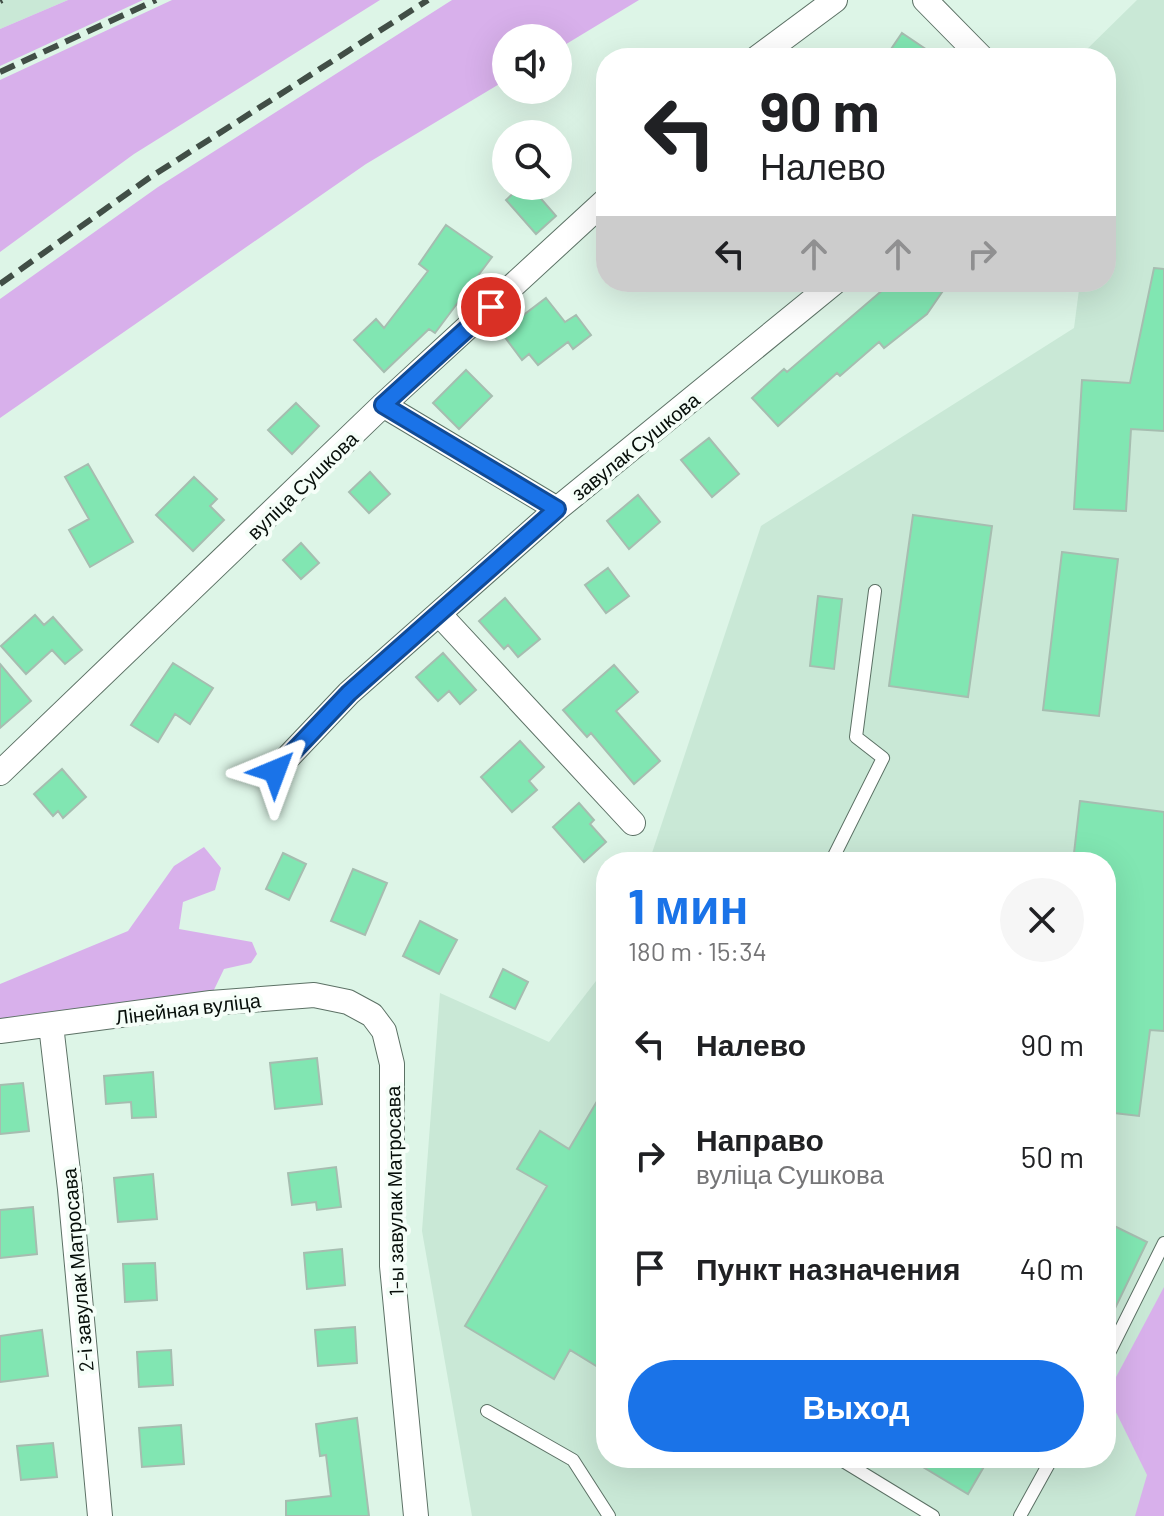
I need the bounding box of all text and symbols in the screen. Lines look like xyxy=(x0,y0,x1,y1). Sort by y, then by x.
map controls xyxy=(492,24,572,200)
button: sound xyxy=(492,24,572,104)
text: 90 m xyxy=(760,76,880,143)
icon: left xyxy=(628,80,732,184)
button: search xyxy=(492,120,572,200)
text: Налево xyxy=(760,144,886,187)
icon: left xyxy=(708,232,752,276)
icon: ahead xyxy=(792,232,836,276)
icon: ahead xyxy=(876,232,920,276)
icon: right xyxy=(960,232,1004,276)
pin xyxy=(457,273,525,341)
icon: arrive xyxy=(469,285,513,329)
street label: завулак Сушкова xyxy=(566,387,705,505)
street label: вуліца Сушкова xyxy=(242,426,363,544)
position arrow xyxy=(233,729,317,813)
text: 1 мин xyxy=(628,876,749,934)
button: close xyxy=(1000,878,1084,962)
text: 180 m · 15:34 xyxy=(628,935,767,966)
street label: Лінейная вуліца xyxy=(114,987,263,1029)
icon: left xyxy=(628,1022,672,1066)
text: Налево xyxy=(696,1026,806,1062)
text: 90 m xyxy=(1021,1026,1084,1062)
street label: 1-ы завулак Матросава xyxy=(380,1085,408,1296)
text: Направо xyxy=(696,1121,824,1157)
icon: right xyxy=(628,1134,672,1178)
text: 50 m xyxy=(1021,1138,1084,1174)
text: вуліца Сушкова xyxy=(696,1158,884,1189)
street label: 2-і завулак Матросава xyxy=(56,1166,98,1373)
icon: arrive xyxy=(628,1246,672,1290)
text: Пункт назначения xyxy=(696,1250,960,1286)
text: 40 m xyxy=(1020,1250,1084,1286)
button: Выход xyxy=(628,1360,1084,1452)

